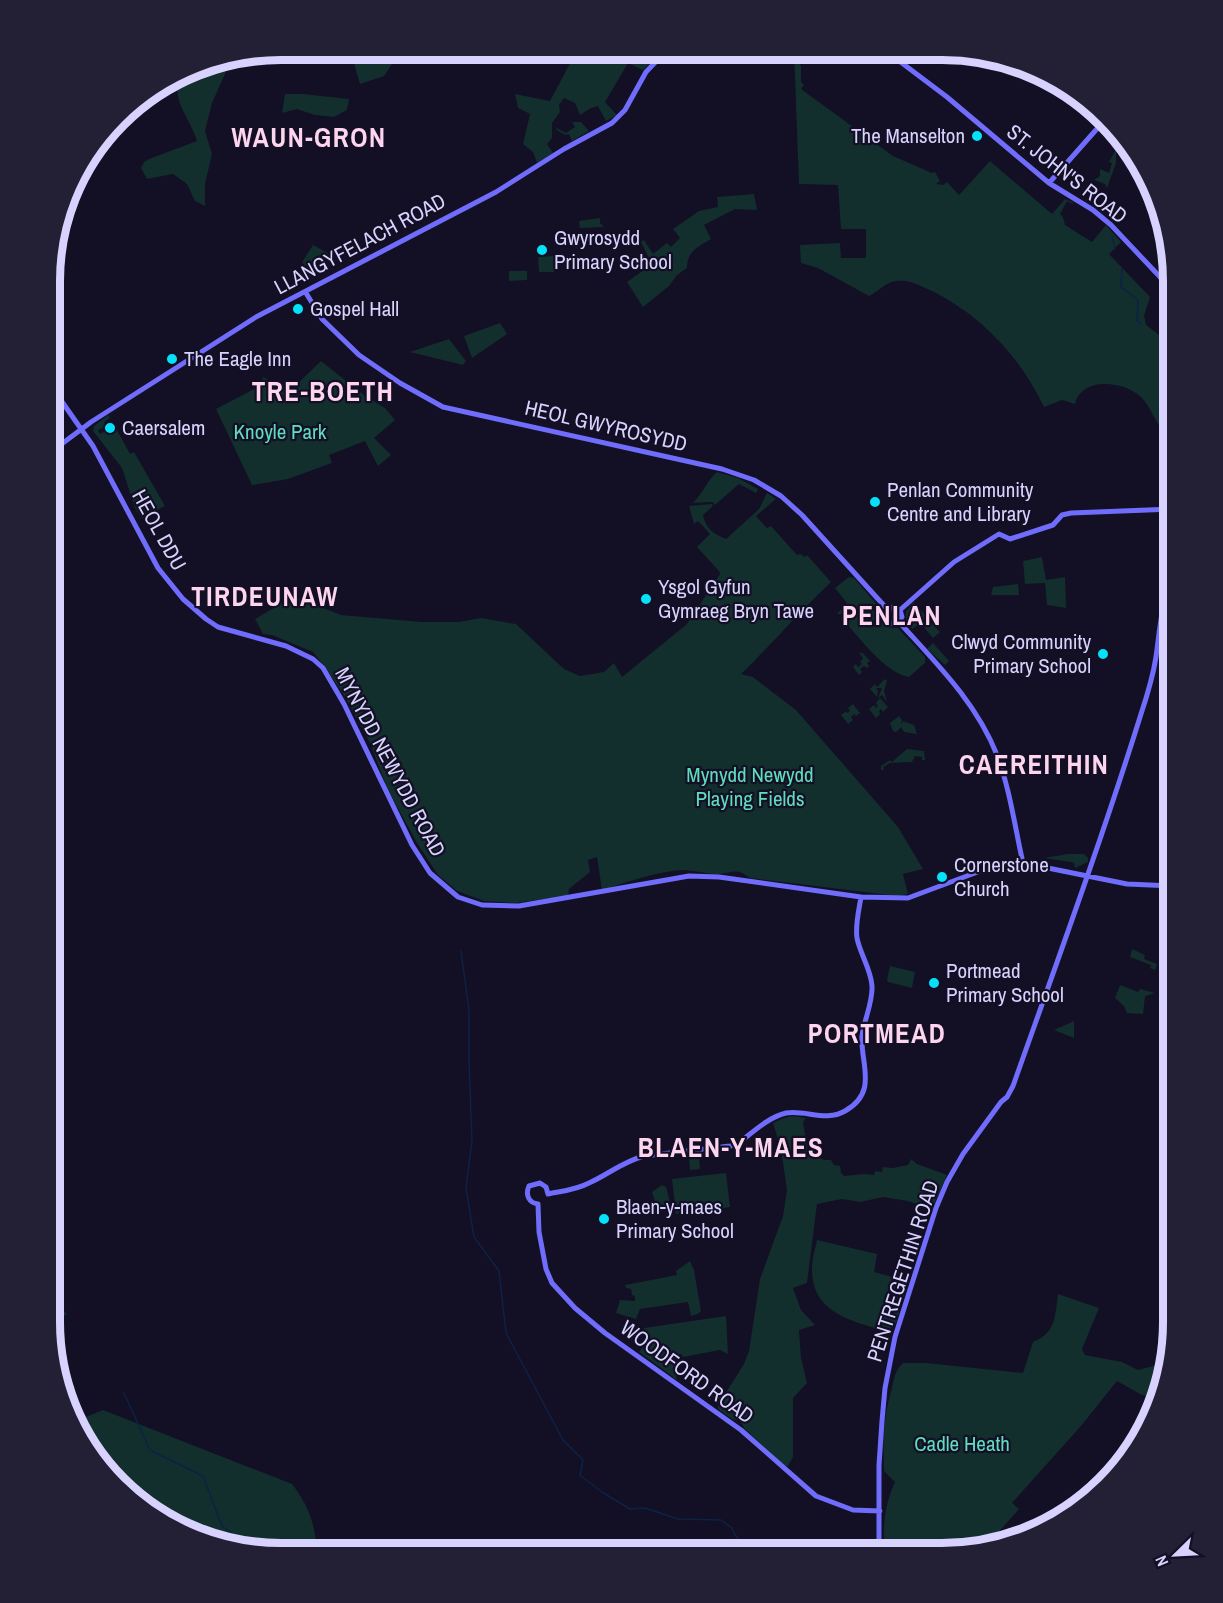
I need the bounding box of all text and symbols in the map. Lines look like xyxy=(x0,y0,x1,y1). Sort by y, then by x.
street label: ST. JOHN'S ROAD xyxy=(1001,117,1134,230)
district label: WAUN-GRON xyxy=(232,119,386,155)
place label: The Manselton xyxy=(851,121,965,150)
marker: The Manselton xyxy=(970,129,984,143)
street label: LLANGYFELACH ROAD xyxy=(269,186,451,301)
place label: Gwyrosydd Primary School xyxy=(554,223,672,276)
marker: Gwyrosydd Primary School xyxy=(535,243,549,257)
place label: Gospel Hall xyxy=(310,294,399,323)
marker: Gospel Hall xyxy=(291,302,305,316)
place label: The Eagle Inn xyxy=(184,344,291,373)
marker: The Eagle Inn xyxy=(165,352,179,366)
district label: TRE-BOETH xyxy=(252,373,394,409)
street label: HEOL GWYROSYDD xyxy=(522,393,690,458)
place label: Caersalem xyxy=(122,413,205,442)
park label: Knoyle Park xyxy=(234,417,327,446)
marker: Caersalem xyxy=(103,421,117,435)
place label: Penlan Community Centre and Library xyxy=(887,475,1034,528)
street label: HEOL DDU xyxy=(125,484,194,575)
marker: Penlan Community Centre and Library xyxy=(868,495,882,509)
place label: Ysgol Gyfun Gymraeg Bryn Tawe xyxy=(658,572,814,625)
district label: TIRDEUNAW xyxy=(191,578,339,614)
marker: Ysgol Gyfun Gymraeg Bryn Tawe xyxy=(639,592,653,606)
district label: PENLAN xyxy=(842,597,942,633)
place label: Clwyd Community Primary School xyxy=(951,627,1091,680)
marker: Clwyd Community Primary School xyxy=(1096,647,1110,661)
street label: MYNYDD NEWYDD ROAD xyxy=(328,662,453,861)
district label: CAEREITHIN xyxy=(959,746,1109,782)
park label: Mynydd Newydd Playing Fields xyxy=(686,760,814,813)
place label: Cornerstone Church xyxy=(954,850,1049,903)
marker: Cornerstone Church xyxy=(935,870,949,884)
place label: Portmead Primary School xyxy=(946,956,1064,1009)
marker: Portmead Primary School xyxy=(927,976,941,990)
district label: PORTMEAD xyxy=(808,1015,946,1051)
district label: BLAEN-Y-MAES xyxy=(638,1129,824,1165)
street label: PENTREGETHIN ROAD xyxy=(859,1176,946,1365)
place label: Blaen-y-maes Primary School xyxy=(616,1192,734,1245)
marker: Blaen-y-maes Primary School xyxy=(597,1212,611,1226)
street label: WOODFORD ROAD xyxy=(615,1313,760,1430)
park label: Cadle Heath xyxy=(914,1429,1010,1458)
north arrow xyxy=(1145,1525,1205,1585)
text: N xyxy=(1149,1552,1173,1570)

